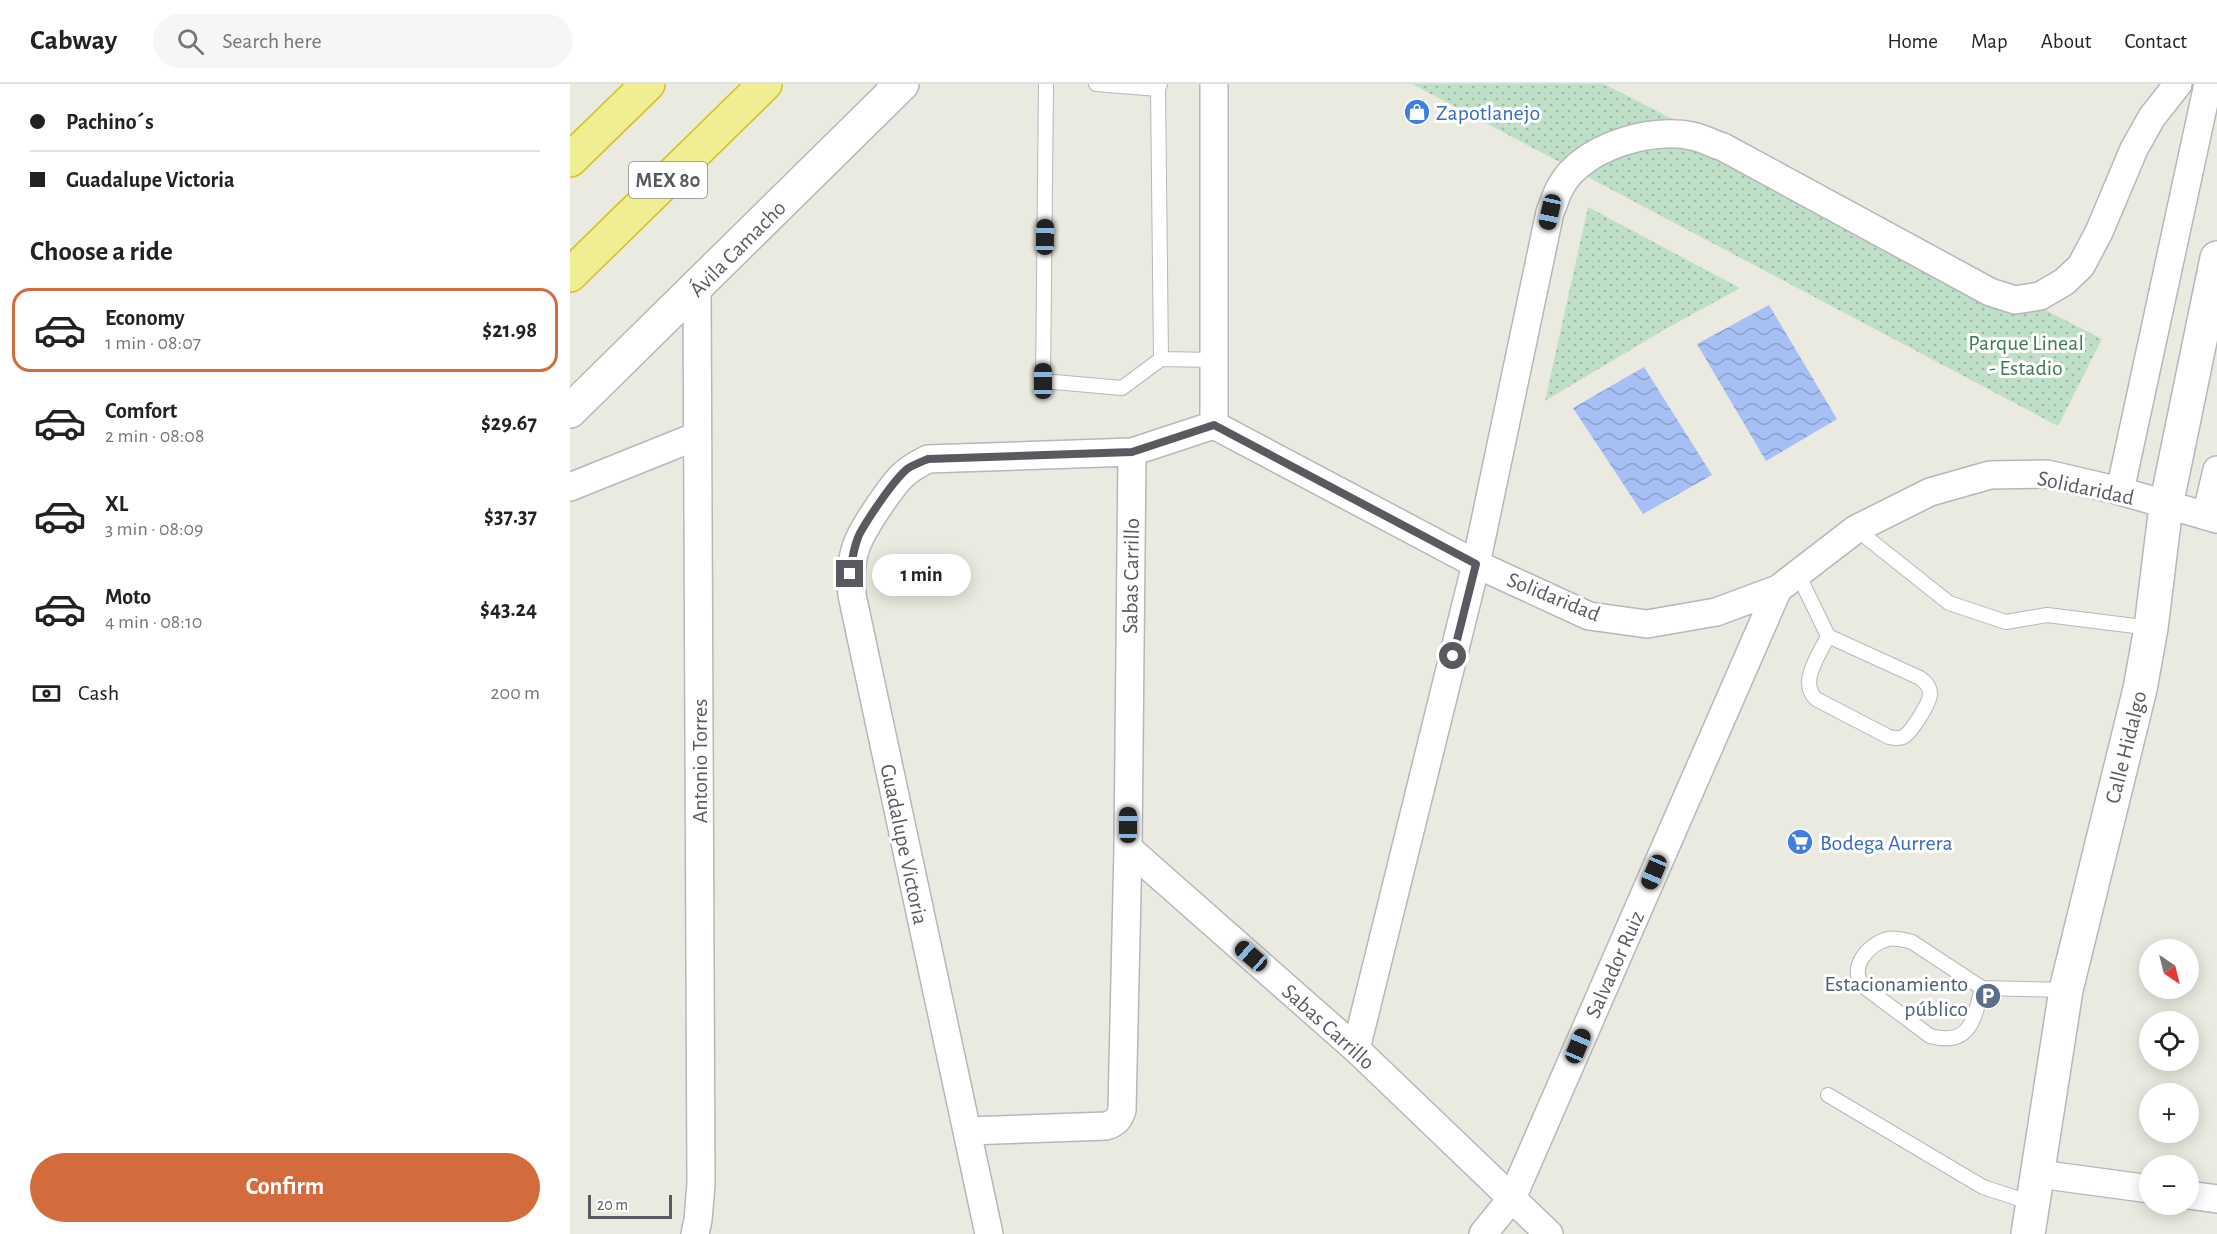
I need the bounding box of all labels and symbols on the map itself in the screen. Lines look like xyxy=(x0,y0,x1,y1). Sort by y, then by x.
shop icon: Zapotlanejo xyxy=(1402,97,1432,127)
place label: Zapotlanejo xyxy=(1436,102,1540,124)
road number: MEX 80 xyxy=(629,162,707,198)
car xyxy=(1537,193,1563,231)
street label: Ávila Camacho xyxy=(685,196,790,301)
car xyxy=(1036,219,1054,255)
park label: Parque Lineal - Estadio xyxy=(1968,332,2084,379)
car xyxy=(1034,363,1052,399)
street label: Solidaridad xyxy=(2035,467,2136,509)
street label: Sabas Carrillo xyxy=(1119,518,1143,634)
callout: 1 min xyxy=(871,553,970,595)
route end xyxy=(836,560,863,587)
street label: Solidaridad xyxy=(1504,568,1603,626)
route start xyxy=(1439,642,1466,669)
street label: Calle Hidalgo xyxy=(2101,689,2151,806)
street label: Antonio Torres xyxy=(689,699,711,823)
street label: Guadalupe Victoria xyxy=(876,762,932,926)
car xyxy=(1119,807,1137,843)
supermarket icon: Bodega Aurrera xyxy=(1785,827,1815,857)
place label: Bodega Aurrera xyxy=(1820,832,1953,854)
car xyxy=(1639,852,1669,892)
street label: Salvador Ruiz xyxy=(1582,908,1648,1021)
car xyxy=(1232,937,1270,975)
north arrow xyxy=(2139,939,2199,999)
place label: Estacionamiento público xyxy=(1824,973,1968,1020)
street label: Sabas Carrillo xyxy=(1278,980,1379,1074)
parking icon: Estacionamiento público xyxy=(1973,981,2003,1011)
car xyxy=(1563,1026,1593,1066)
scale bar xyxy=(588,1192,672,1220)

